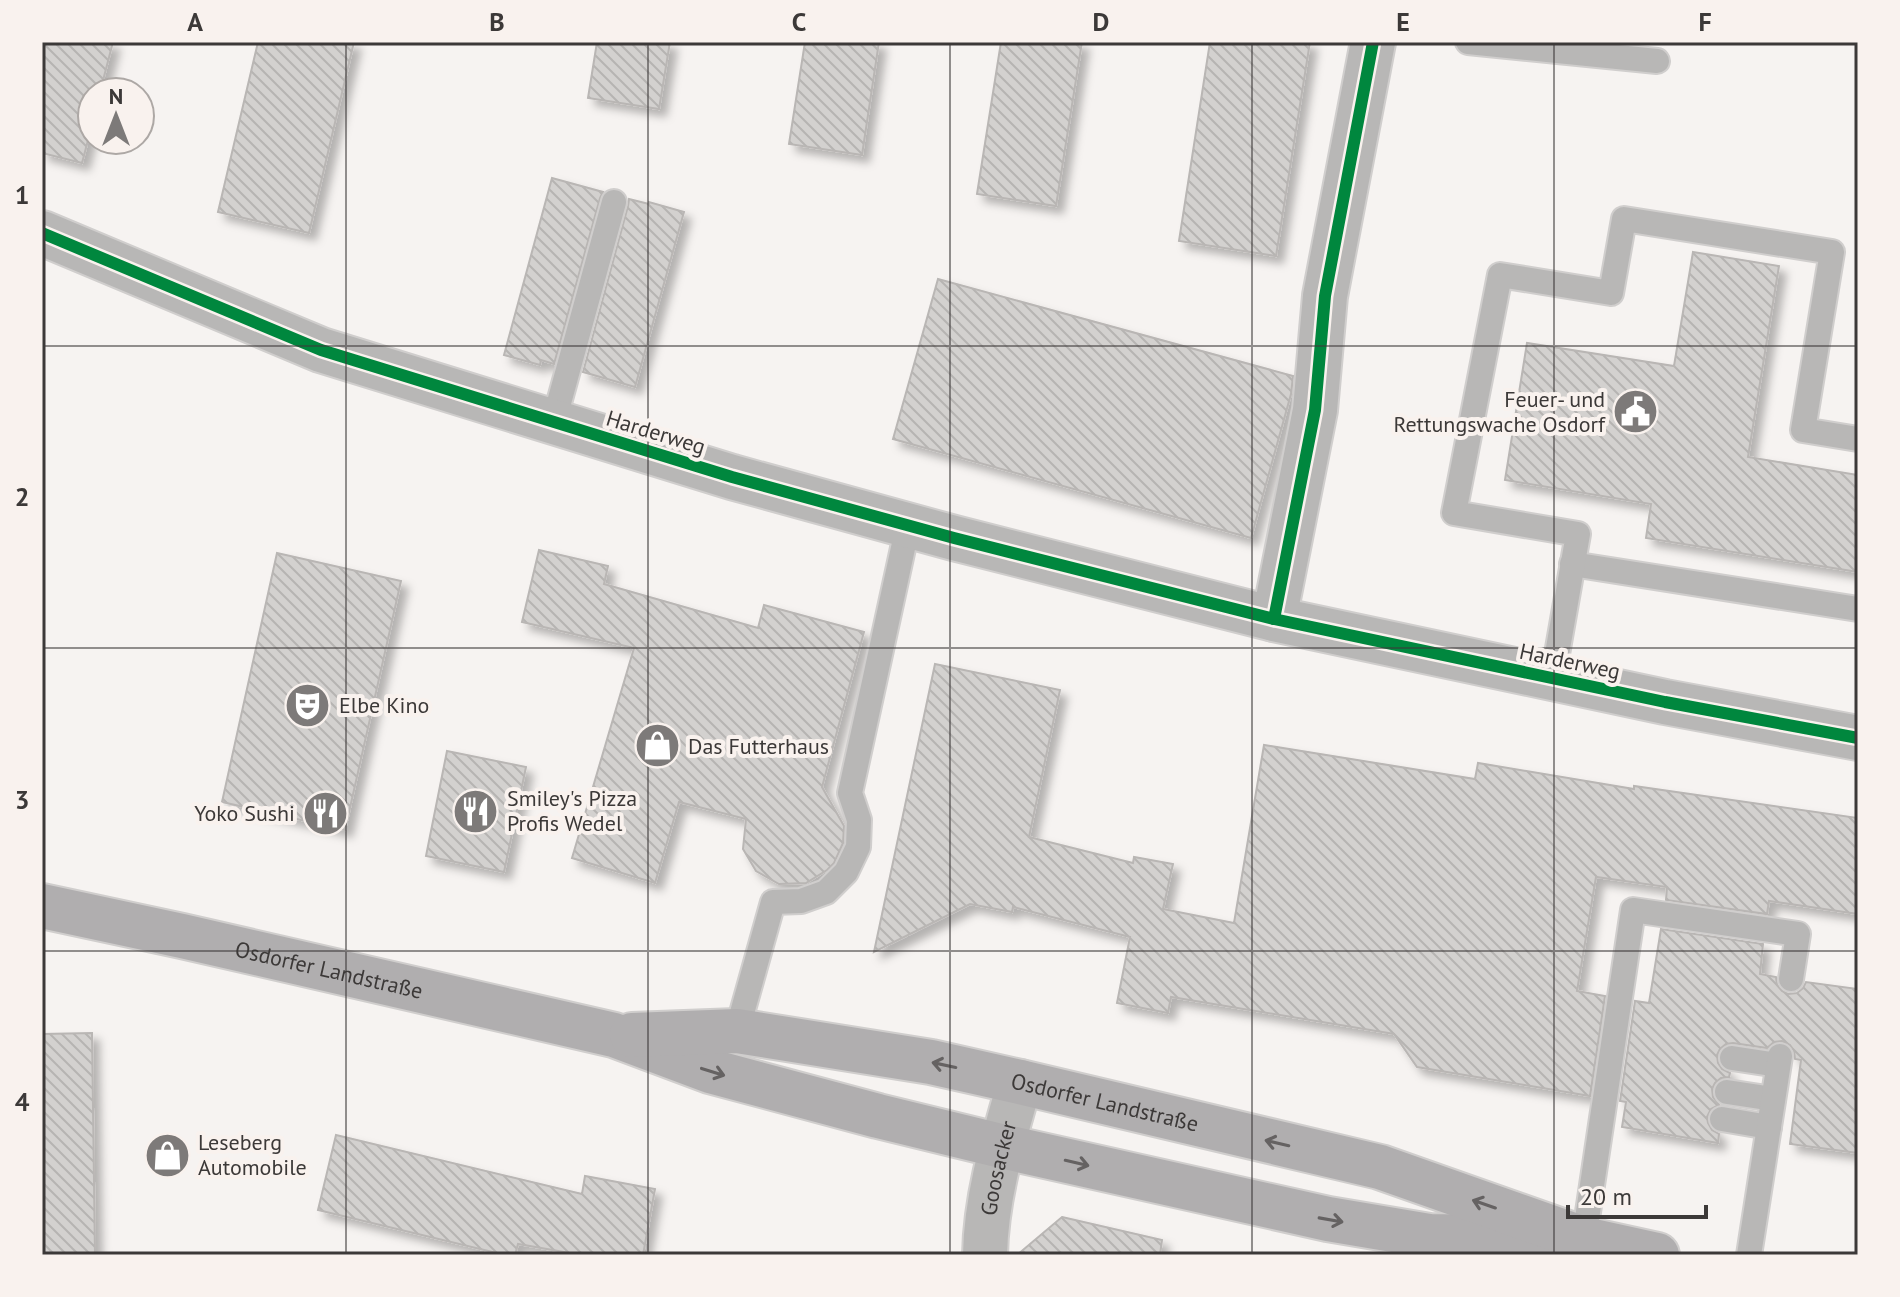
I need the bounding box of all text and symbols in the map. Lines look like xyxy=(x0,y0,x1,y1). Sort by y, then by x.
text: A xyxy=(187,5,203,38)
text: B xyxy=(489,5,505,38)
text: C xyxy=(792,5,806,38)
text: D xyxy=(1093,5,1109,38)
text: E xyxy=(1396,5,1410,38)
text: F xyxy=(1698,5,1712,38)
north arrow xyxy=(76,76,156,156)
text: N xyxy=(109,82,123,110)
text: 1 xyxy=(15,178,29,211)
place label: Feuer- und Rettungswache Osdorf xyxy=(1393,385,1606,438)
public building icon: Feuer- und Rettungswache Osdorf xyxy=(1612,388,1660,436)
street label: Harderweg xyxy=(603,404,709,460)
text: 2 xyxy=(15,480,29,513)
street label: Harderweg xyxy=(1517,637,1623,685)
theatre icon: Elbe Kino xyxy=(284,681,332,729)
place label: Elbe Kino xyxy=(339,691,429,719)
shop icon: Das Futterhaus xyxy=(633,722,681,770)
place label: Das Futterhaus xyxy=(688,732,829,760)
text: 3 xyxy=(15,783,29,816)
place label: Smiley's Pizza Profis Wedel xyxy=(507,784,637,837)
restaurant icon: Smiley's Pizza Profis Wedel xyxy=(452,787,500,835)
restaurant icon: Yoko Sushi xyxy=(302,789,350,837)
place label: Yoko Sushi xyxy=(194,799,295,827)
street label: Osdorfer Landstraße xyxy=(232,935,426,1005)
one-way arrow xyxy=(931,1057,957,1072)
one-way arrow xyxy=(700,1065,726,1080)
street label: Osdorfer Landstraße xyxy=(1008,1066,1202,1138)
text: 4 xyxy=(15,1085,30,1118)
street label: Goosacker xyxy=(974,1117,1022,1217)
place label: Leseberg Automobile xyxy=(198,1128,307,1181)
shop icon: Leseberg Automobile xyxy=(143,1131,191,1179)
one-way arrow xyxy=(1265,1134,1291,1149)
one-way arrow xyxy=(1064,1156,1089,1171)
scale bar xyxy=(1568,1169,1706,1219)
text: 20 m xyxy=(1580,1181,1632,1212)
one-way arrow xyxy=(1472,1195,1497,1210)
one-way arrow xyxy=(1318,1213,1343,1228)

